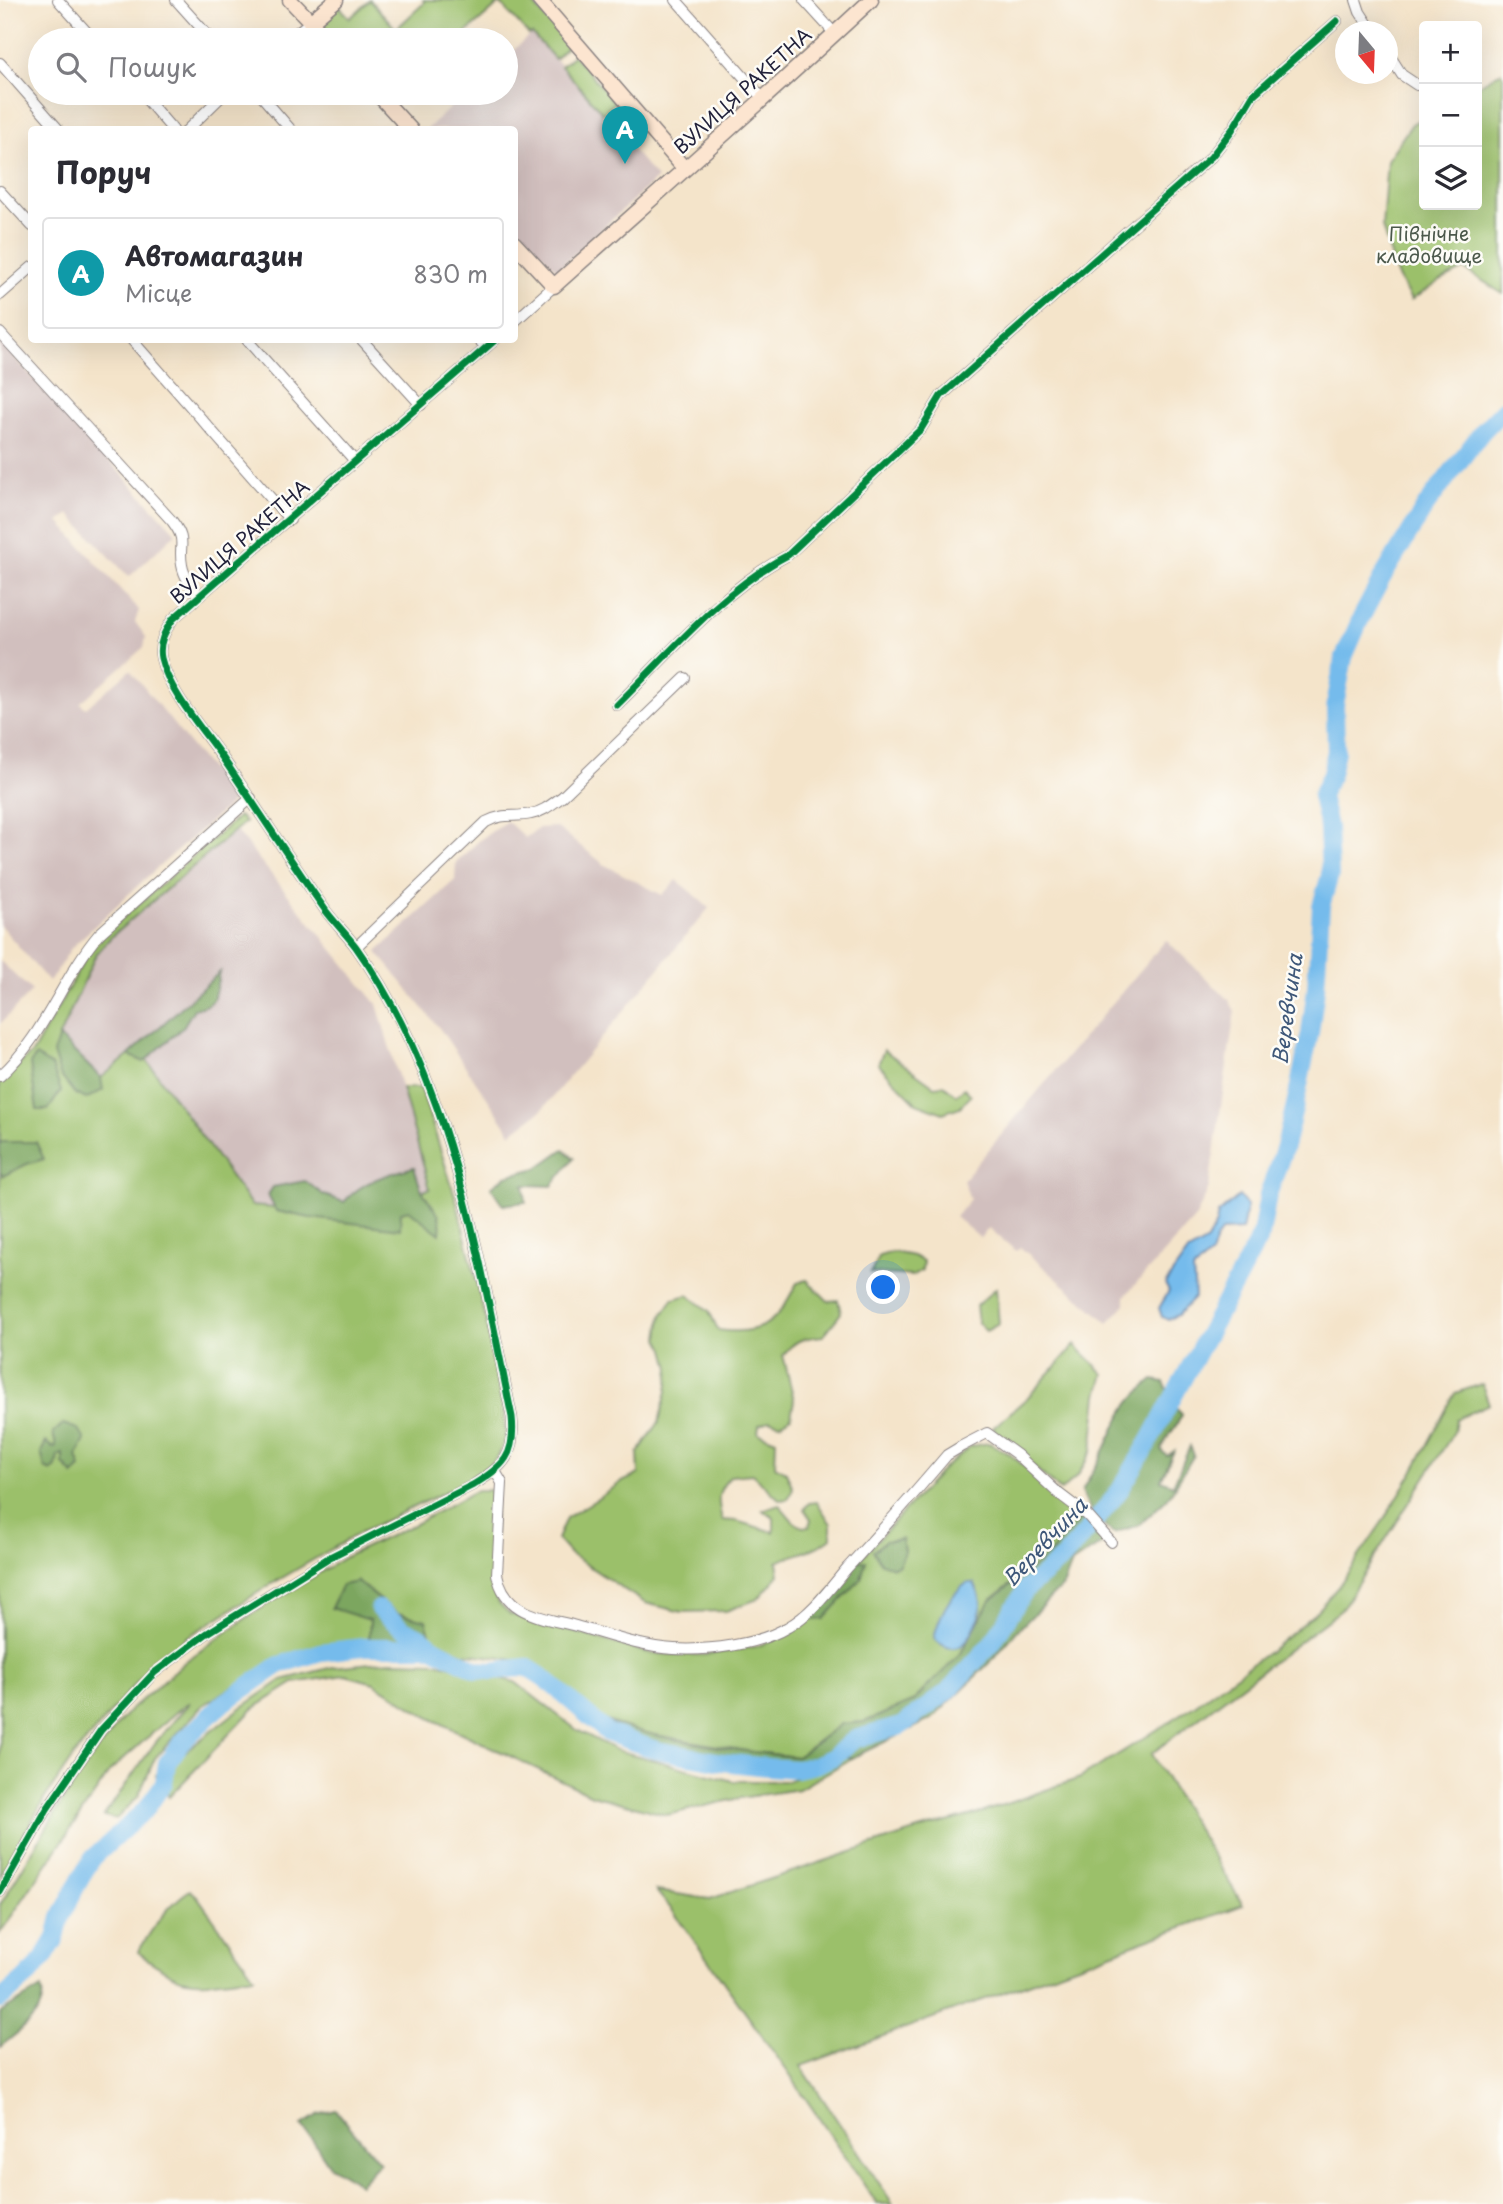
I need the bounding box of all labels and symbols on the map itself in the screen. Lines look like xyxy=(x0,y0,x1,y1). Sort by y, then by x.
street label: ВУЛИЦЯ РАКЕТНА xyxy=(667,20,817,160)
north arrow xyxy=(1335,21,1398,84)
pin: A xyxy=(602,106,648,164)
park label: Північне кладовище xyxy=(1376,219,1482,269)
street label: ВУЛИЦЯ РАКЕТНА xyxy=(163,472,315,610)
water label: Веревчина xyxy=(1262,951,1310,1067)
your location xyxy=(866,1270,900,1304)
water label: Веревчина xyxy=(994,1489,1094,1593)

